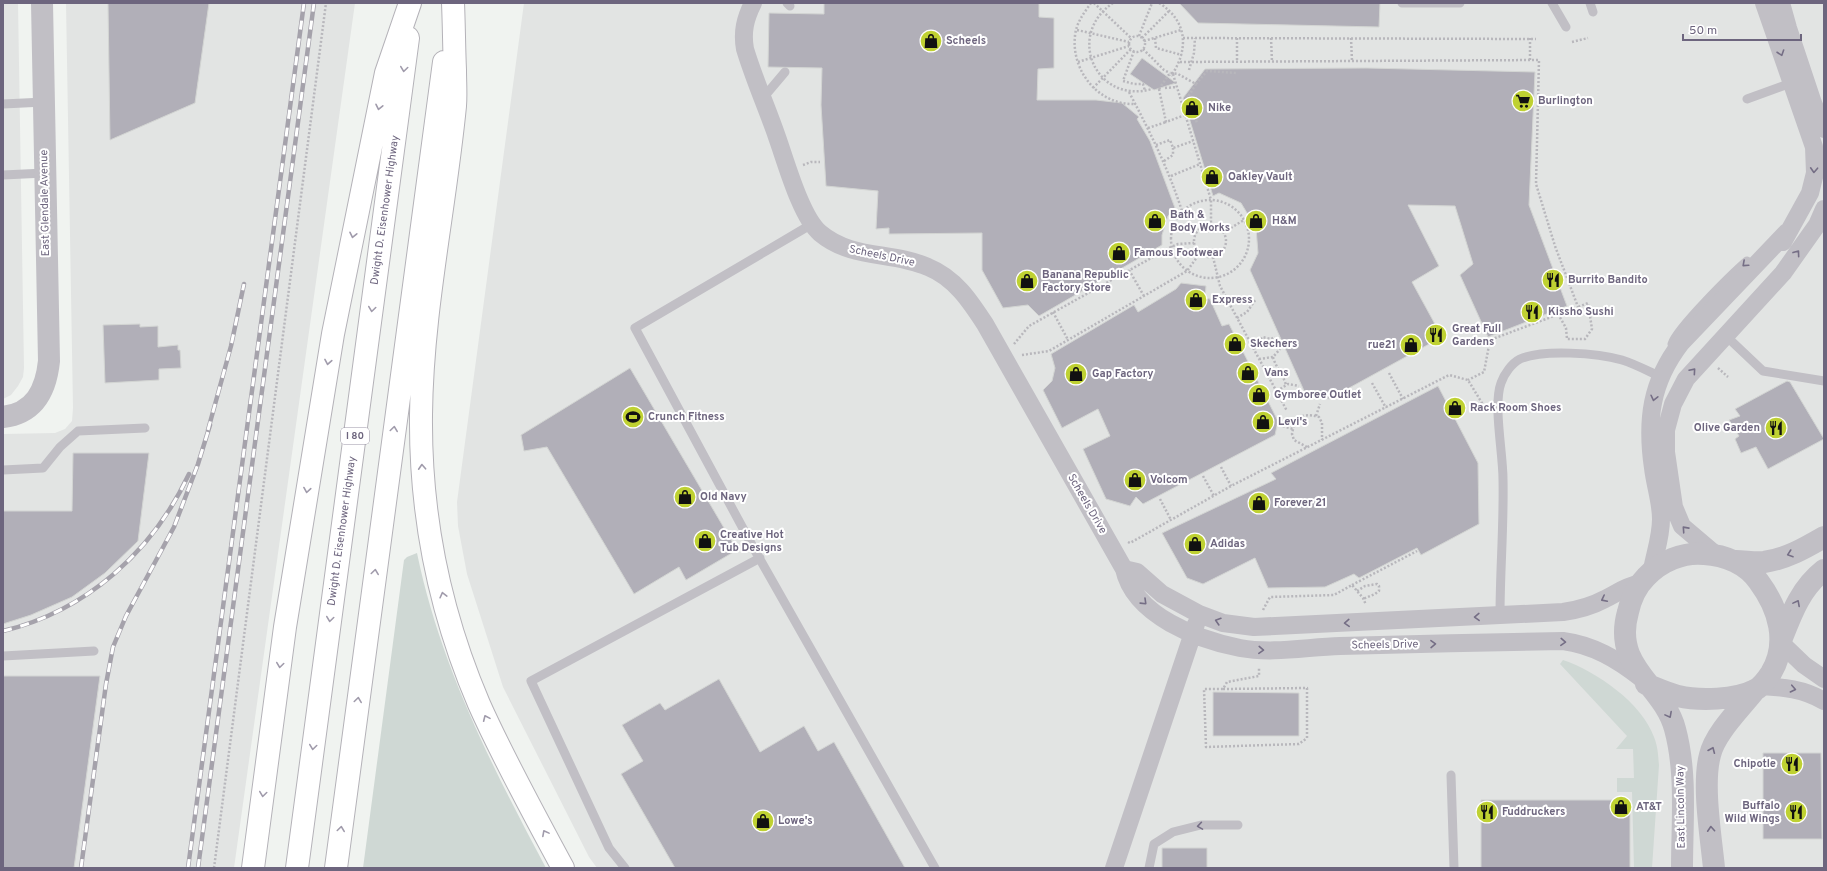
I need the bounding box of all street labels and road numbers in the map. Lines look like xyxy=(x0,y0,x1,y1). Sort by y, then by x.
street label: Dwight D. Eisenhower Highway xyxy=(368,134,402,286)
street label: East Glendale Avenue xyxy=(37,149,53,256)
street label: Scheels Drive xyxy=(848,242,916,270)
road number: I 80 xyxy=(341,428,369,444)
street label: Dwight D. Eisenhower Highway xyxy=(325,455,359,607)
street label: Scheels Drive xyxy=(1064,471,1110,537)
street label: Scheels Drive xyxy=(1351,637,1419,653)
street label: East Lincoln Way xyxy=(1673,765,1689,849)

